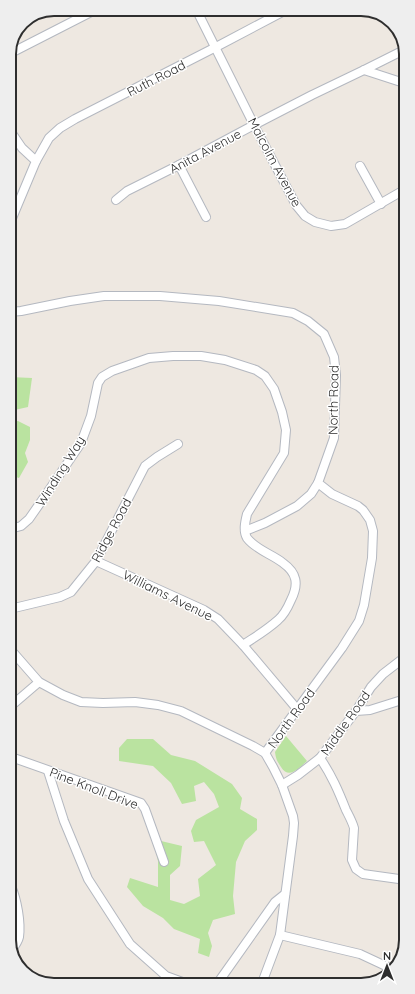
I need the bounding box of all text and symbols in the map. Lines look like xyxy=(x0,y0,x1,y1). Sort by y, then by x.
street label: Ruth Road xyxy=(124,56,188,100)
street label: Malcolm Avenue xyxy=(245,115,305,209)
street label: Anita Avenue xyxy=(166,125,244,177)
street label: North Road xyxy=(324,365,342,435)
street label: Winding Way xyxy=(32,433,88,509)
street label: Ridge Road xyxy=(87,495,135,565)
street label: Williams Avenue xyxy=(120,566,216,624)
street label: North Road xyxy=(264,685,318,751)
street label: Middle Road xyxy=(317,688,373,758)
street label: Pine Knoll Drive xyxy=(47,764,141,812)
north arrow xyxy=(367,946,407,986)
text: N xyxy=(383,949,391,963)

